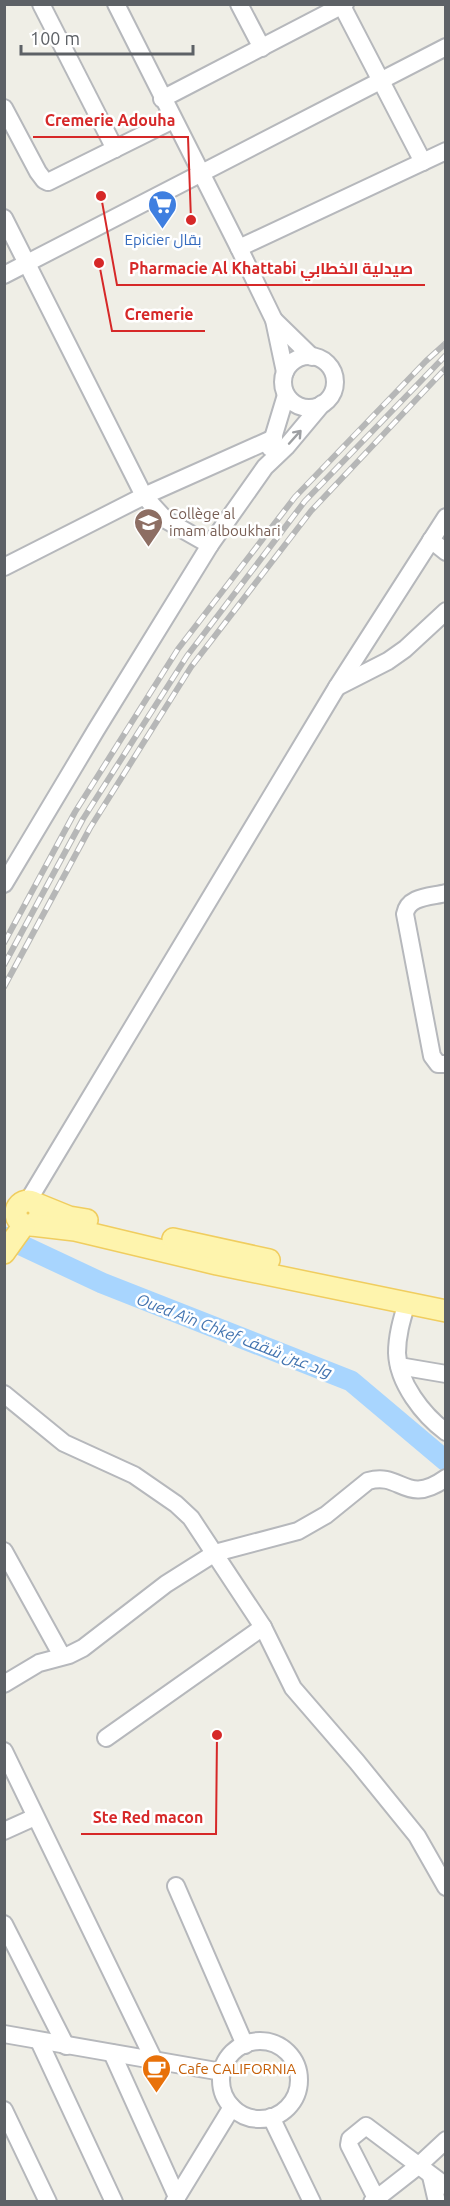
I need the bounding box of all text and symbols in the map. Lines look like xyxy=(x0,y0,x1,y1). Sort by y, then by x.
scale bar xyxy=(21,18,194,56)
text: 100 m xyxy=(30,28,80,48)
callout: Cremerie Adouha xyxy=(33,103,188,137)
text: Cremerie Adouha xyxy=(45,111,175,129)
supermarket icon: Epicier بقال xyxy=(147,188,179,230)
place label: Epicier بقال xyxy=(125,231,201,249)
callout: Pharmacie Al Khattabi صيدلية الخطابي xyxy=(117,251,425,285)
text: Pharmacie Al Khattabi صيدلية الخطابي xyxy=(129,259,413,281)
callout: Cremerie xyxy=(112,297,205,331)
text: Cremerie xyxy=(124,305,194,323)
one-way arrow xyxy=(288,429,302,444)
place label: Collège al imam alboukhari xyxy=(169,505,281,539)
school or university icon: Collège al imam alboukhari xyxy=(132,506,164,548)
water label: Oued Aïn Chkef واد عين شقف xyxy=(134,1290,335,1382)
callout: Ste Red macon xyxy=(81,1800,216,1834)
text: Ste Red macon xyxy=(93,1808,203,1826)
cafe icon: Cafe CALIFORNIA xyxy=(141,2052,173,2094)
place label: Cafe CALIFORNIA xyxy=(178,2060,297,2077)

